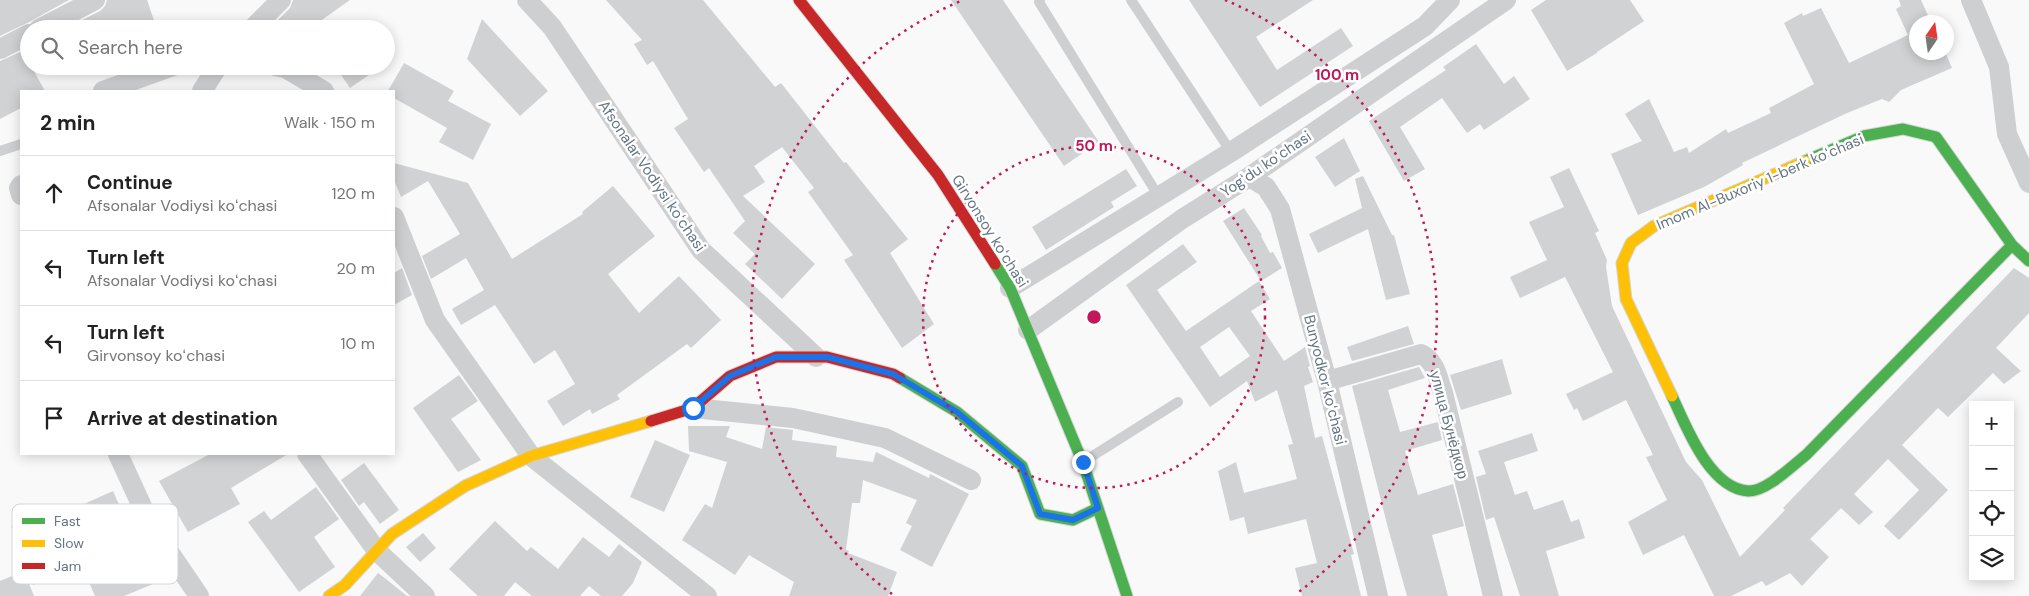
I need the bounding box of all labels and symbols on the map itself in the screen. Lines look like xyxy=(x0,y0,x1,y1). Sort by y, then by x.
north arrow xyxy=(1909,15,1954,60)
text: 100 m xyxy=(1315,65,1359,85)
street label: Afsonalar Vodiysi koʻchasi xyxy=(594,96,710,256)
street label: Yogʻdu koʻchasi xyxy=(1217,126,1315,202)
street label: Imom Al-Buxoriy 1-berk koʻchasi xyxy=(1653,129,1867,235)
text: 50 m xyxy=(1075,136,1113,156)
street label: Girvonsoy koʻchasi xyxy=(947,171,1033,291)
centre of rings xyxy=(1085,308,1103,326)
street label: Bunyodkor koʻchasi xyxy=(1299,313,1351,447)
street label: улица Бунёдкор xyxy=(1425,369,1473,481)
route start xyxy=(682,397,705,420)
route end xyxy=(1072,451,1095,474)
legend xyxy=(12,504,178,584)
text: Fast xyxy=(54,512,81,530)
text: Slow xyxy=(54,534,84,552)
text: Jam xyxy=(54,557,81,575)

